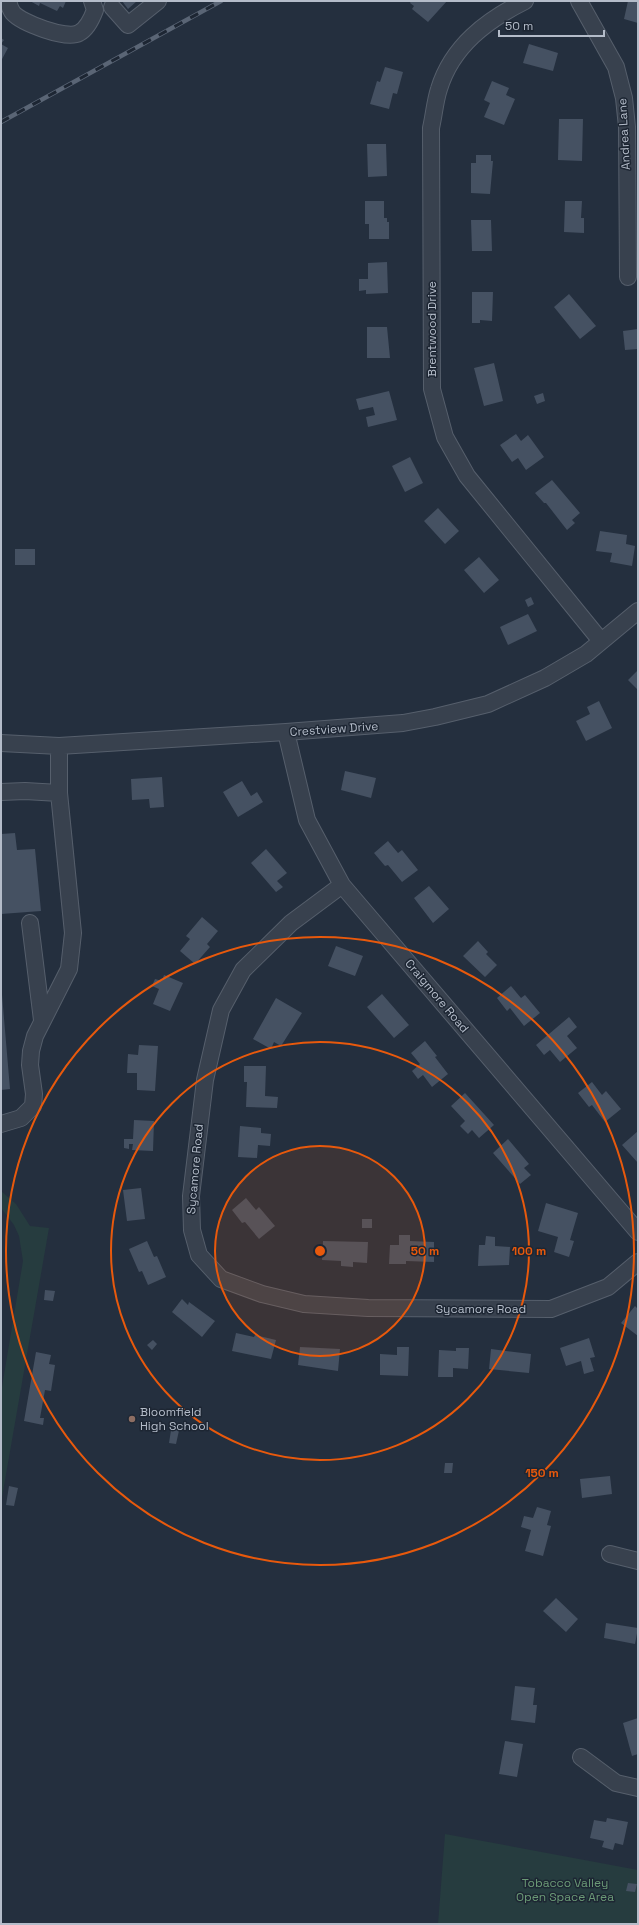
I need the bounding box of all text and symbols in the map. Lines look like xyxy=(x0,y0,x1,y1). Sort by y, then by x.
scale bar xyxy=(499,12,604,38)
text: 50 m xyxy=(505,18,533,34)
street label: Andrea Lane xyxy=(614,98,634,170)
street label: Brentwood Drive xyxy=(424,281,440,377)
street label: Crestview Drive xyxy=(289,718,379,740)
street label: Craigmore Road xyxy=(402,956,472,1036)
street label: Sycamore Road xyxy=(183,1123,207,1215)
text: 50 m xyxy=(411,1243,439,1259)
text: 100 m xyxy=(512,1243,546,1259)
centre of rings xyxy=(313,1244,327,1258)
street label: Sycamore Road xyxy=(436,1301,526,1317)
place label: Bloomfield High School xyxy=(140,1404,209,1434)
marker: Bloomfield High School xyxy=(127,1414,137,1424)
text: 150 m xyxy=(525,1465,559,1481)
park label: Tobacco Valley Open Space Area xyxy=(516,1875,614,1905)

